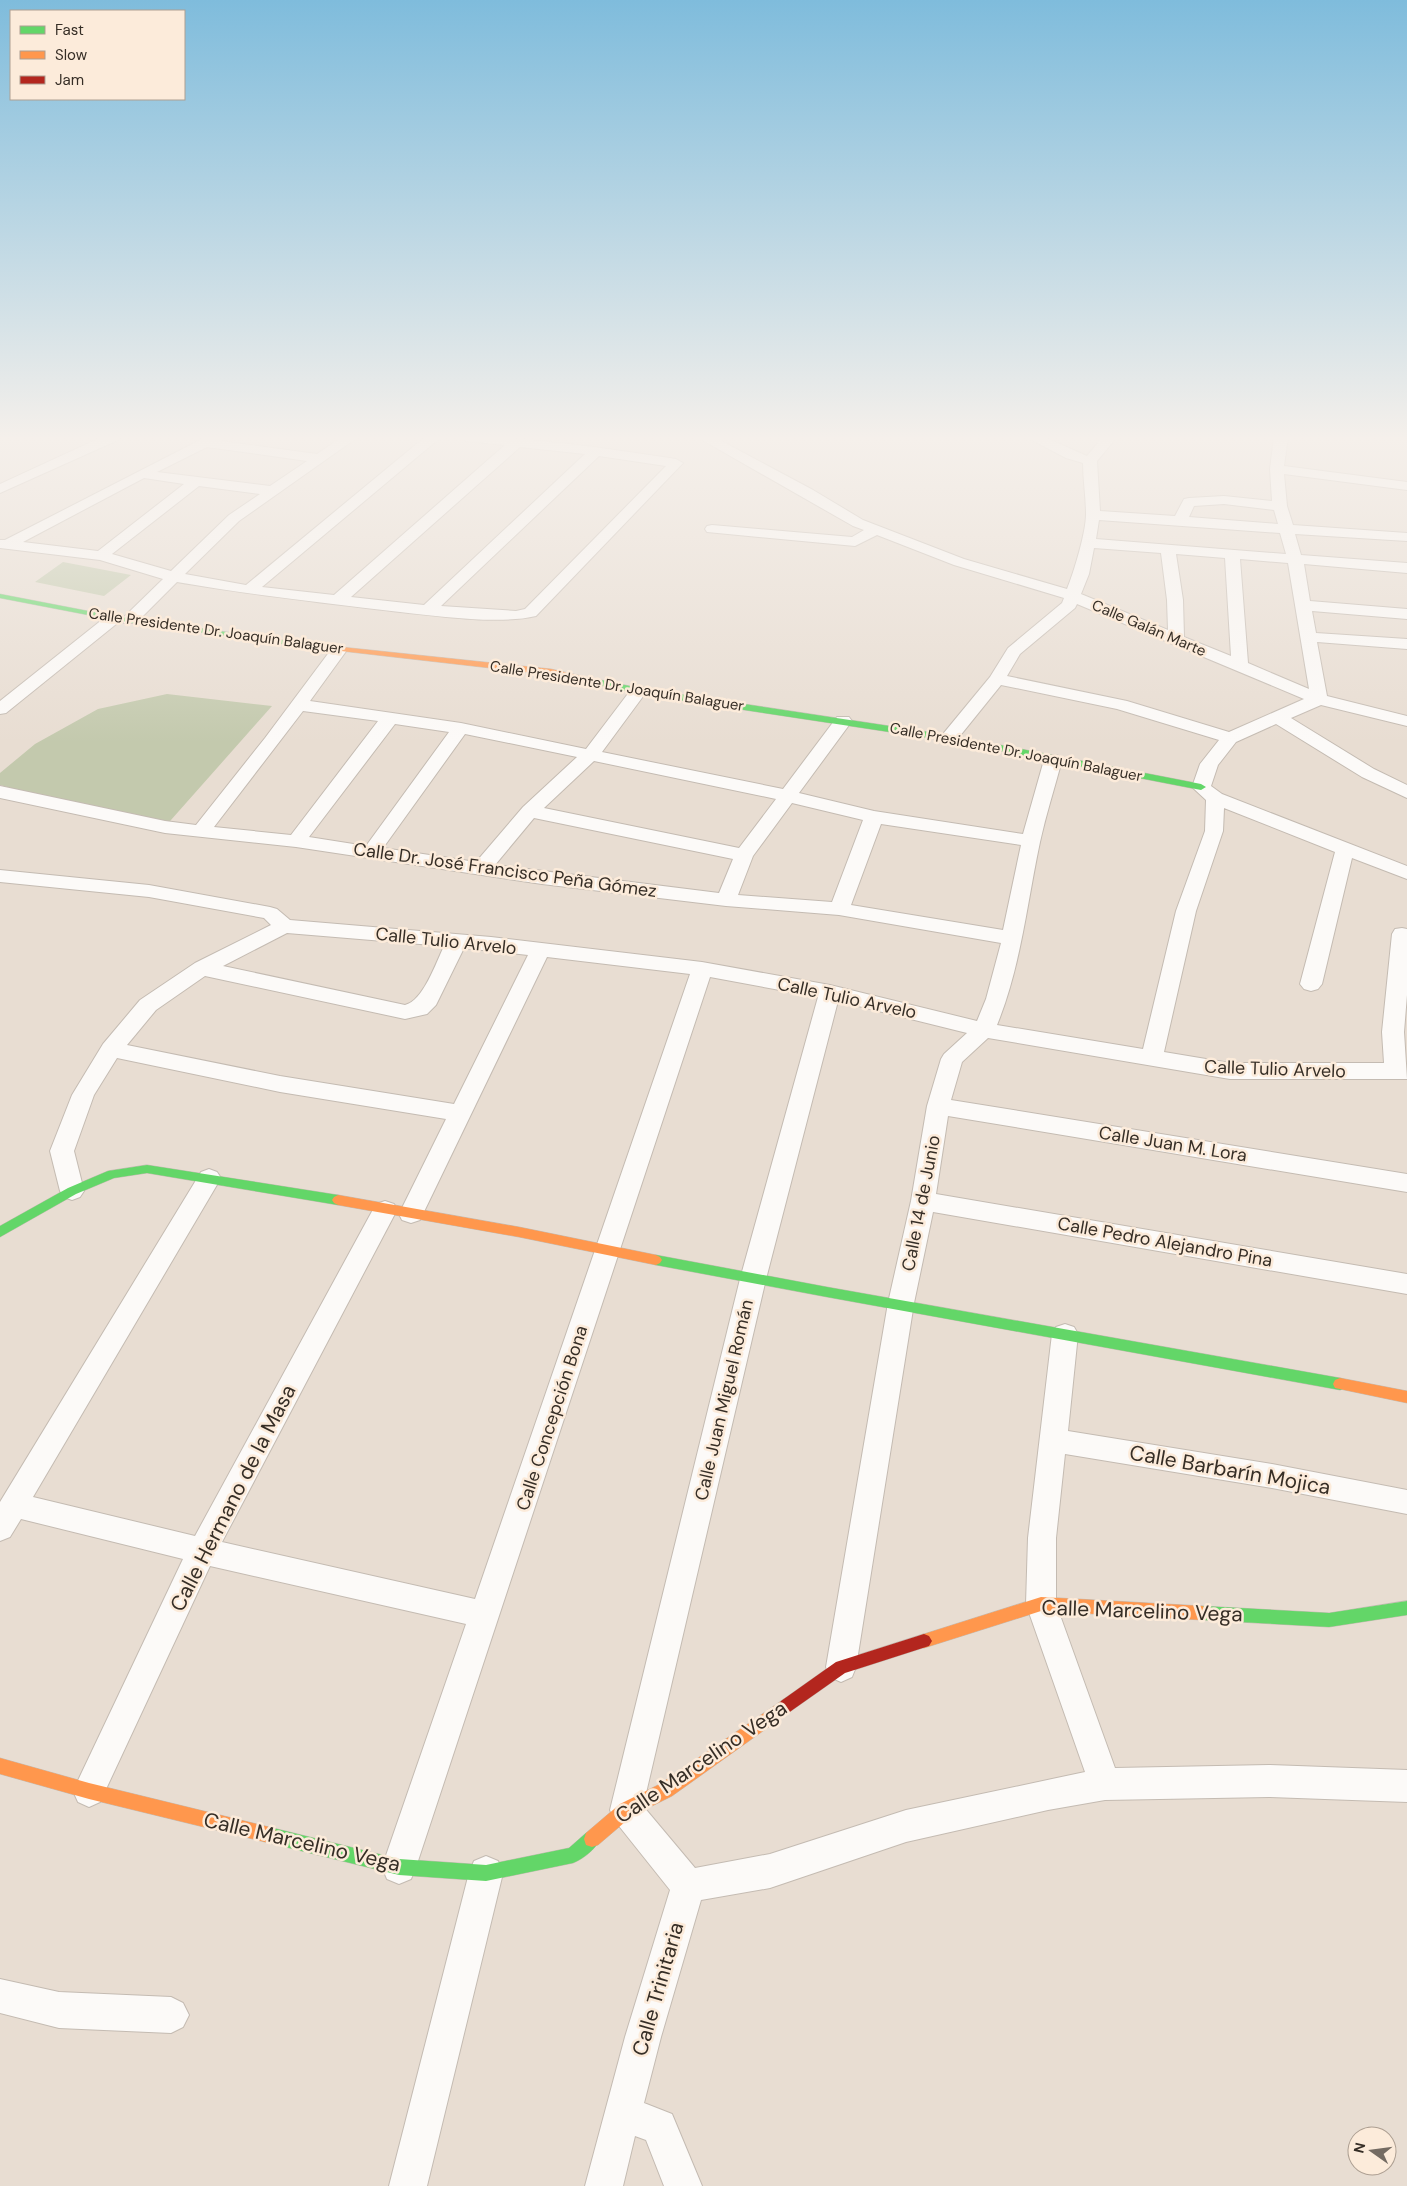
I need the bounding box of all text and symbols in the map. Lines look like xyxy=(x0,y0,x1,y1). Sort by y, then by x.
legend xyxy=(10,10,185,100)
text: Fast xyxy=(55,20,84,40)
text: Slow xyxy=(55,45,88,65)
text: Jam xyxy=(55,70,84,90)
street label: Calle Galán Marte xyxy=(1089,595,1209,661)
street label: Calle Presidente Dr. Joaquín Balaguer xyxy=(87,603,345,659)
street label: Calle Presidente Dr. Joaquín Balaguer xyxy=(489,656,746,716)
street label: Calle Presidente Dr. Joaquín Balaguer xyxy=(888,718,1144,786)
street label: Calle Dr. José Francisco Peña Gómez xyxy=(352,837,658,903)
street label: Calle Tulio Arvelo xyxy=(374,922,518,960)
street label: Calle Tulio Arvelo xyxy=(775,972,919,1024)
street label: Calle Tulio Arvelo xyxy=(1204,1055,1346,1083)
street label: Calle Juan M. Lora xyxy=(1097,1120,1249,1168)
street label: Calle 14 de Junio xyxy=(896,1133,946,1273)
street label: Calle Pedro Alejandro Pina xyxy=(1056,1211,1274,1273)
street label: Calle Juan Miguel Román xyxy=(689,1297,759,1503)
street label: Calle Concepción Bona xyxy=(511,1322,593,1514)
street label: Calle Hermano de la Masa xyxy=(164,1380,302,1616)
street label: Calle Barbarín Mojica xyxy=(1127,1439,1333,1501)
street label: Calle Marcelino Vega xyxy=(1041,1593,1243,1629)
street label: Calle Marcelino Vega xyxy=(610,1694,792,1830)
street label: Calle Marcelino Vega xyxy=(201,1806,403,1878)
street label: Calle Trinitaria xyxy=(626,1919,690,2059)
north arrow xyxy=(1347,2126,1397,2176)
text: N xyxy=(1349,2141,1369,2155)

